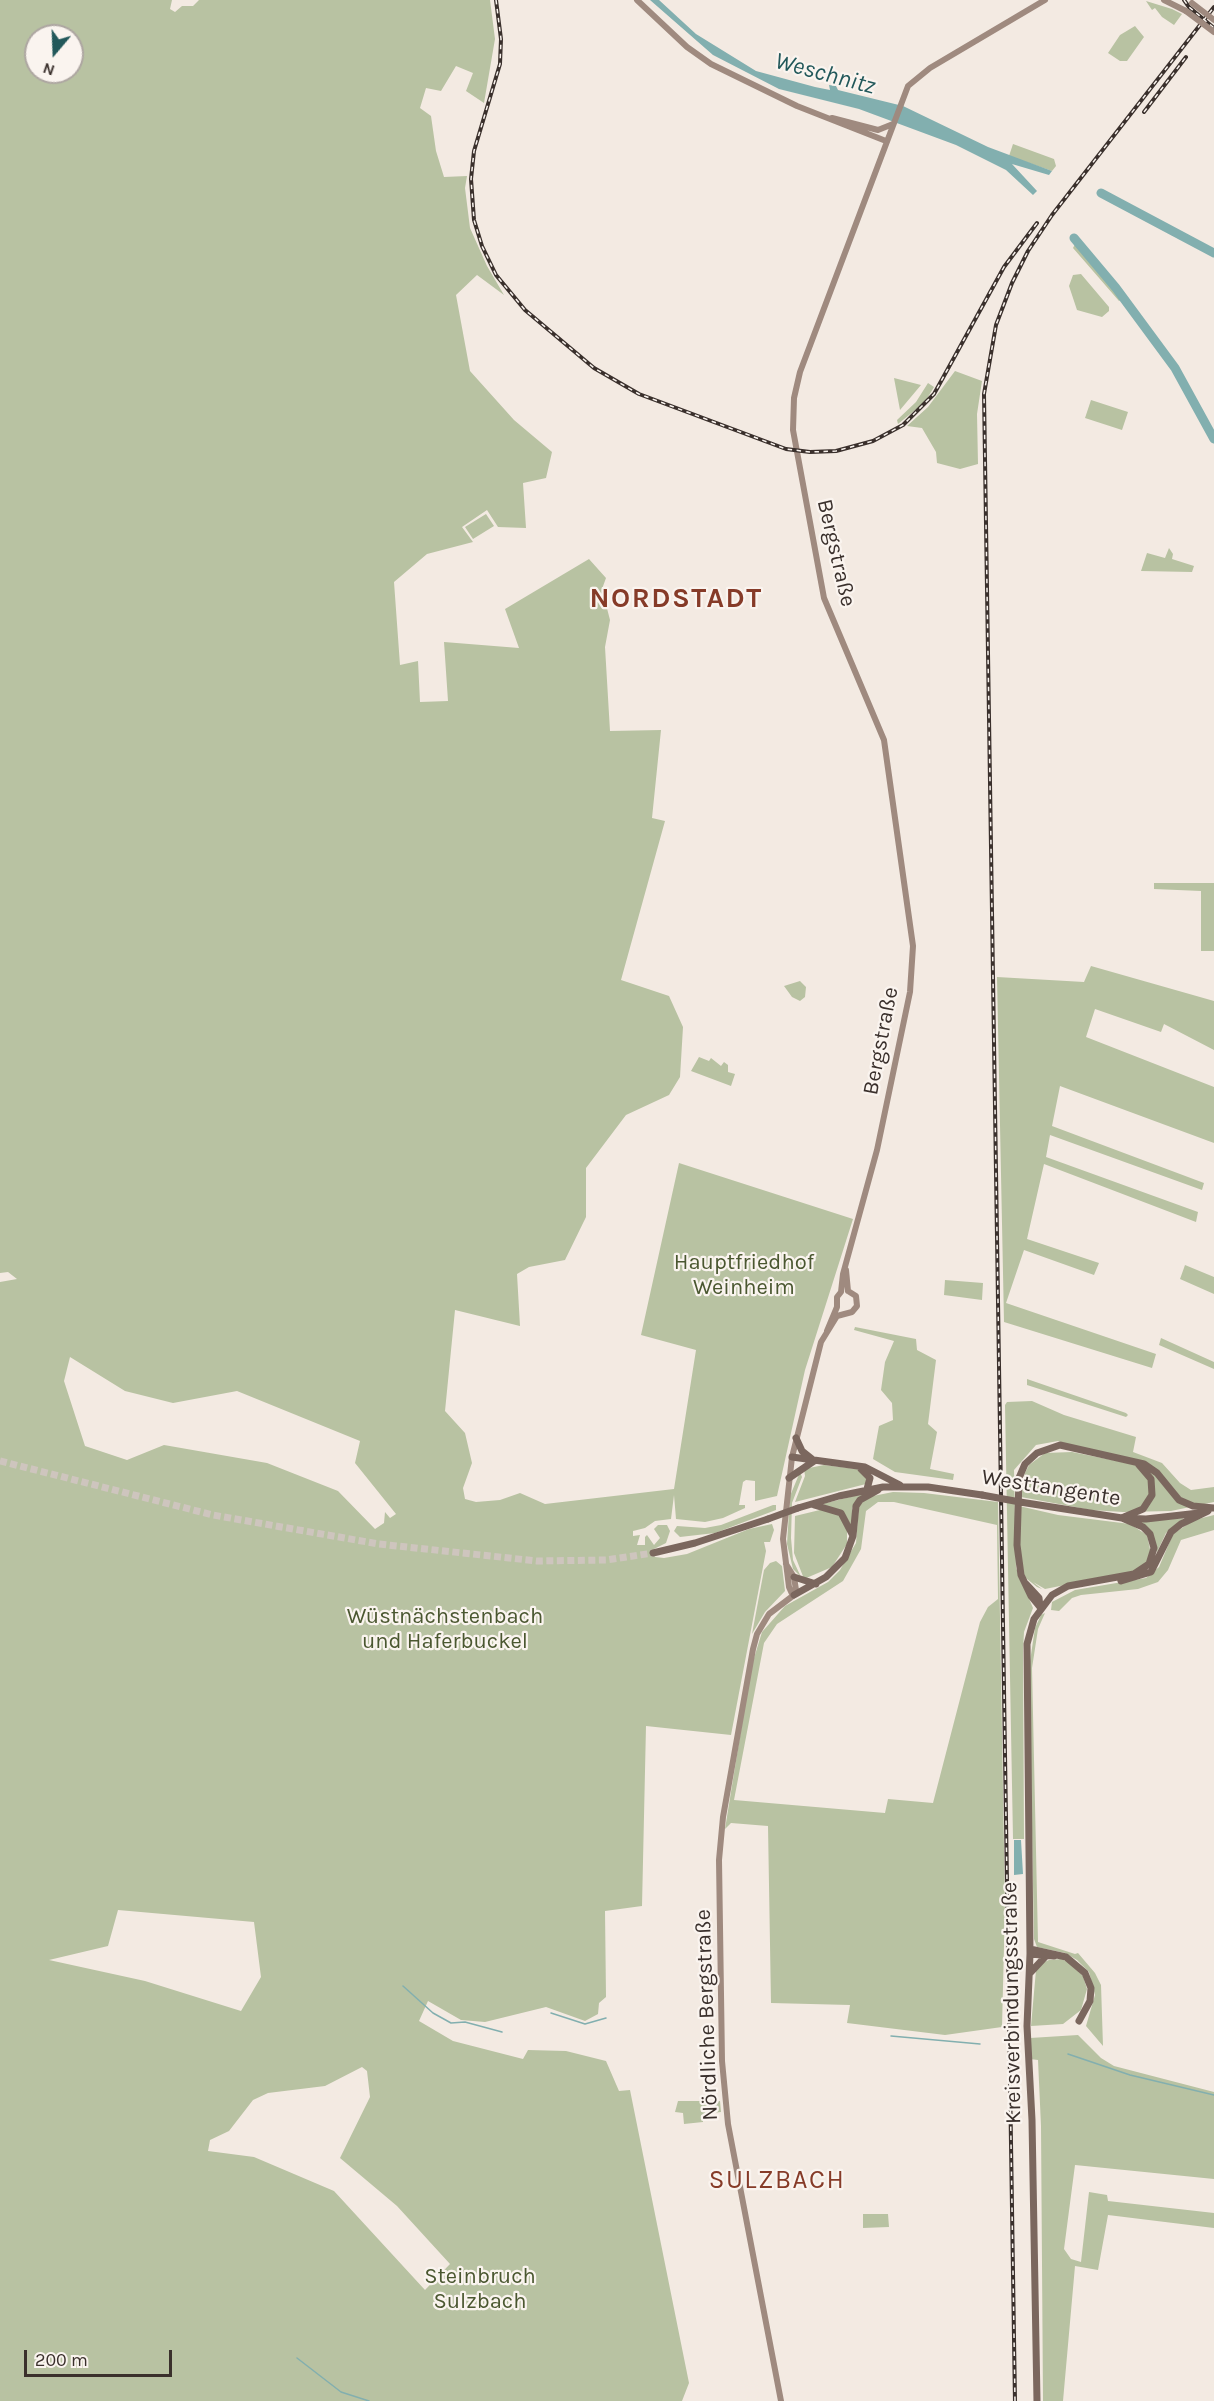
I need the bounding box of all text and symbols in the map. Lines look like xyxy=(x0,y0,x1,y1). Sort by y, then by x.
north arrow xyxy=(24,24,84,84)
water label: Weschnitz xyxy=(771,47,879,101)
text: N xyxy=(40,59,57,80)
street label: Bergstraße xyxy=(811,497,861,609)
district label: NORDSTADT xyxy=(589,582,763,616)
street label: Bergstraße xyxy=(858,985,904,1097)
park label: Hauptfriedhof Weinheim xyxy=(674,1250,814,1302)
street label: Westtangente xyxy=(980,1464,1122,1512)
park label: Wüstnächstenbach und Haferbuckel xyxy=(347,1604,543,1656)
street label: Kreisverbindungsstraße xyxy=(997,1882,1027,2124)
street label: Nördliche Bergstraße xyxy=(690,1909,724,2121)
district label: SULZBACH xyxy=(709,2165,845,2197)
park label: Steinbruch Sulzbach xyxy=(424,2264,536,2316)
scale bar xyxy=(27,2338,176,2376)
text: 200 m xyxy=(35,2349,88,2371)

